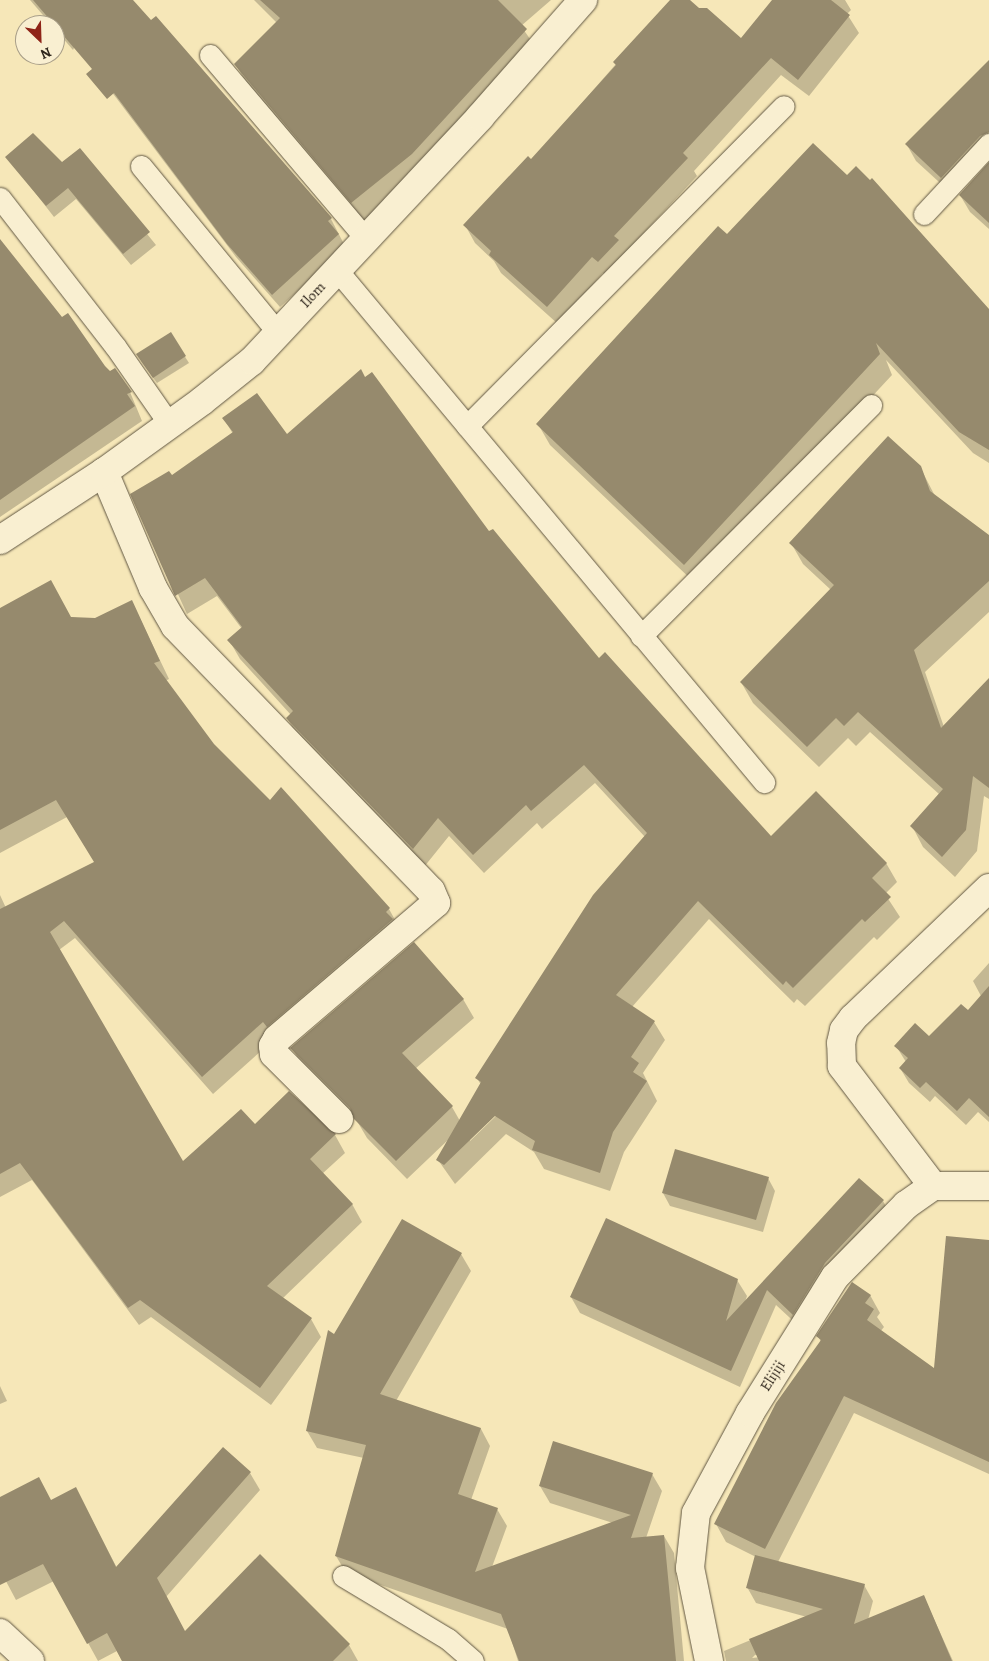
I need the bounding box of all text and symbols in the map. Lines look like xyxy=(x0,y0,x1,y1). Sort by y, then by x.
north arrow xyxy=(15,15,65,65)
text: N xyxy=(37,42,54,64)
street label: Ilom xyxy=(297,278,329,312)
street label: Elijiji xyxy=(757,1357,789,1395)

